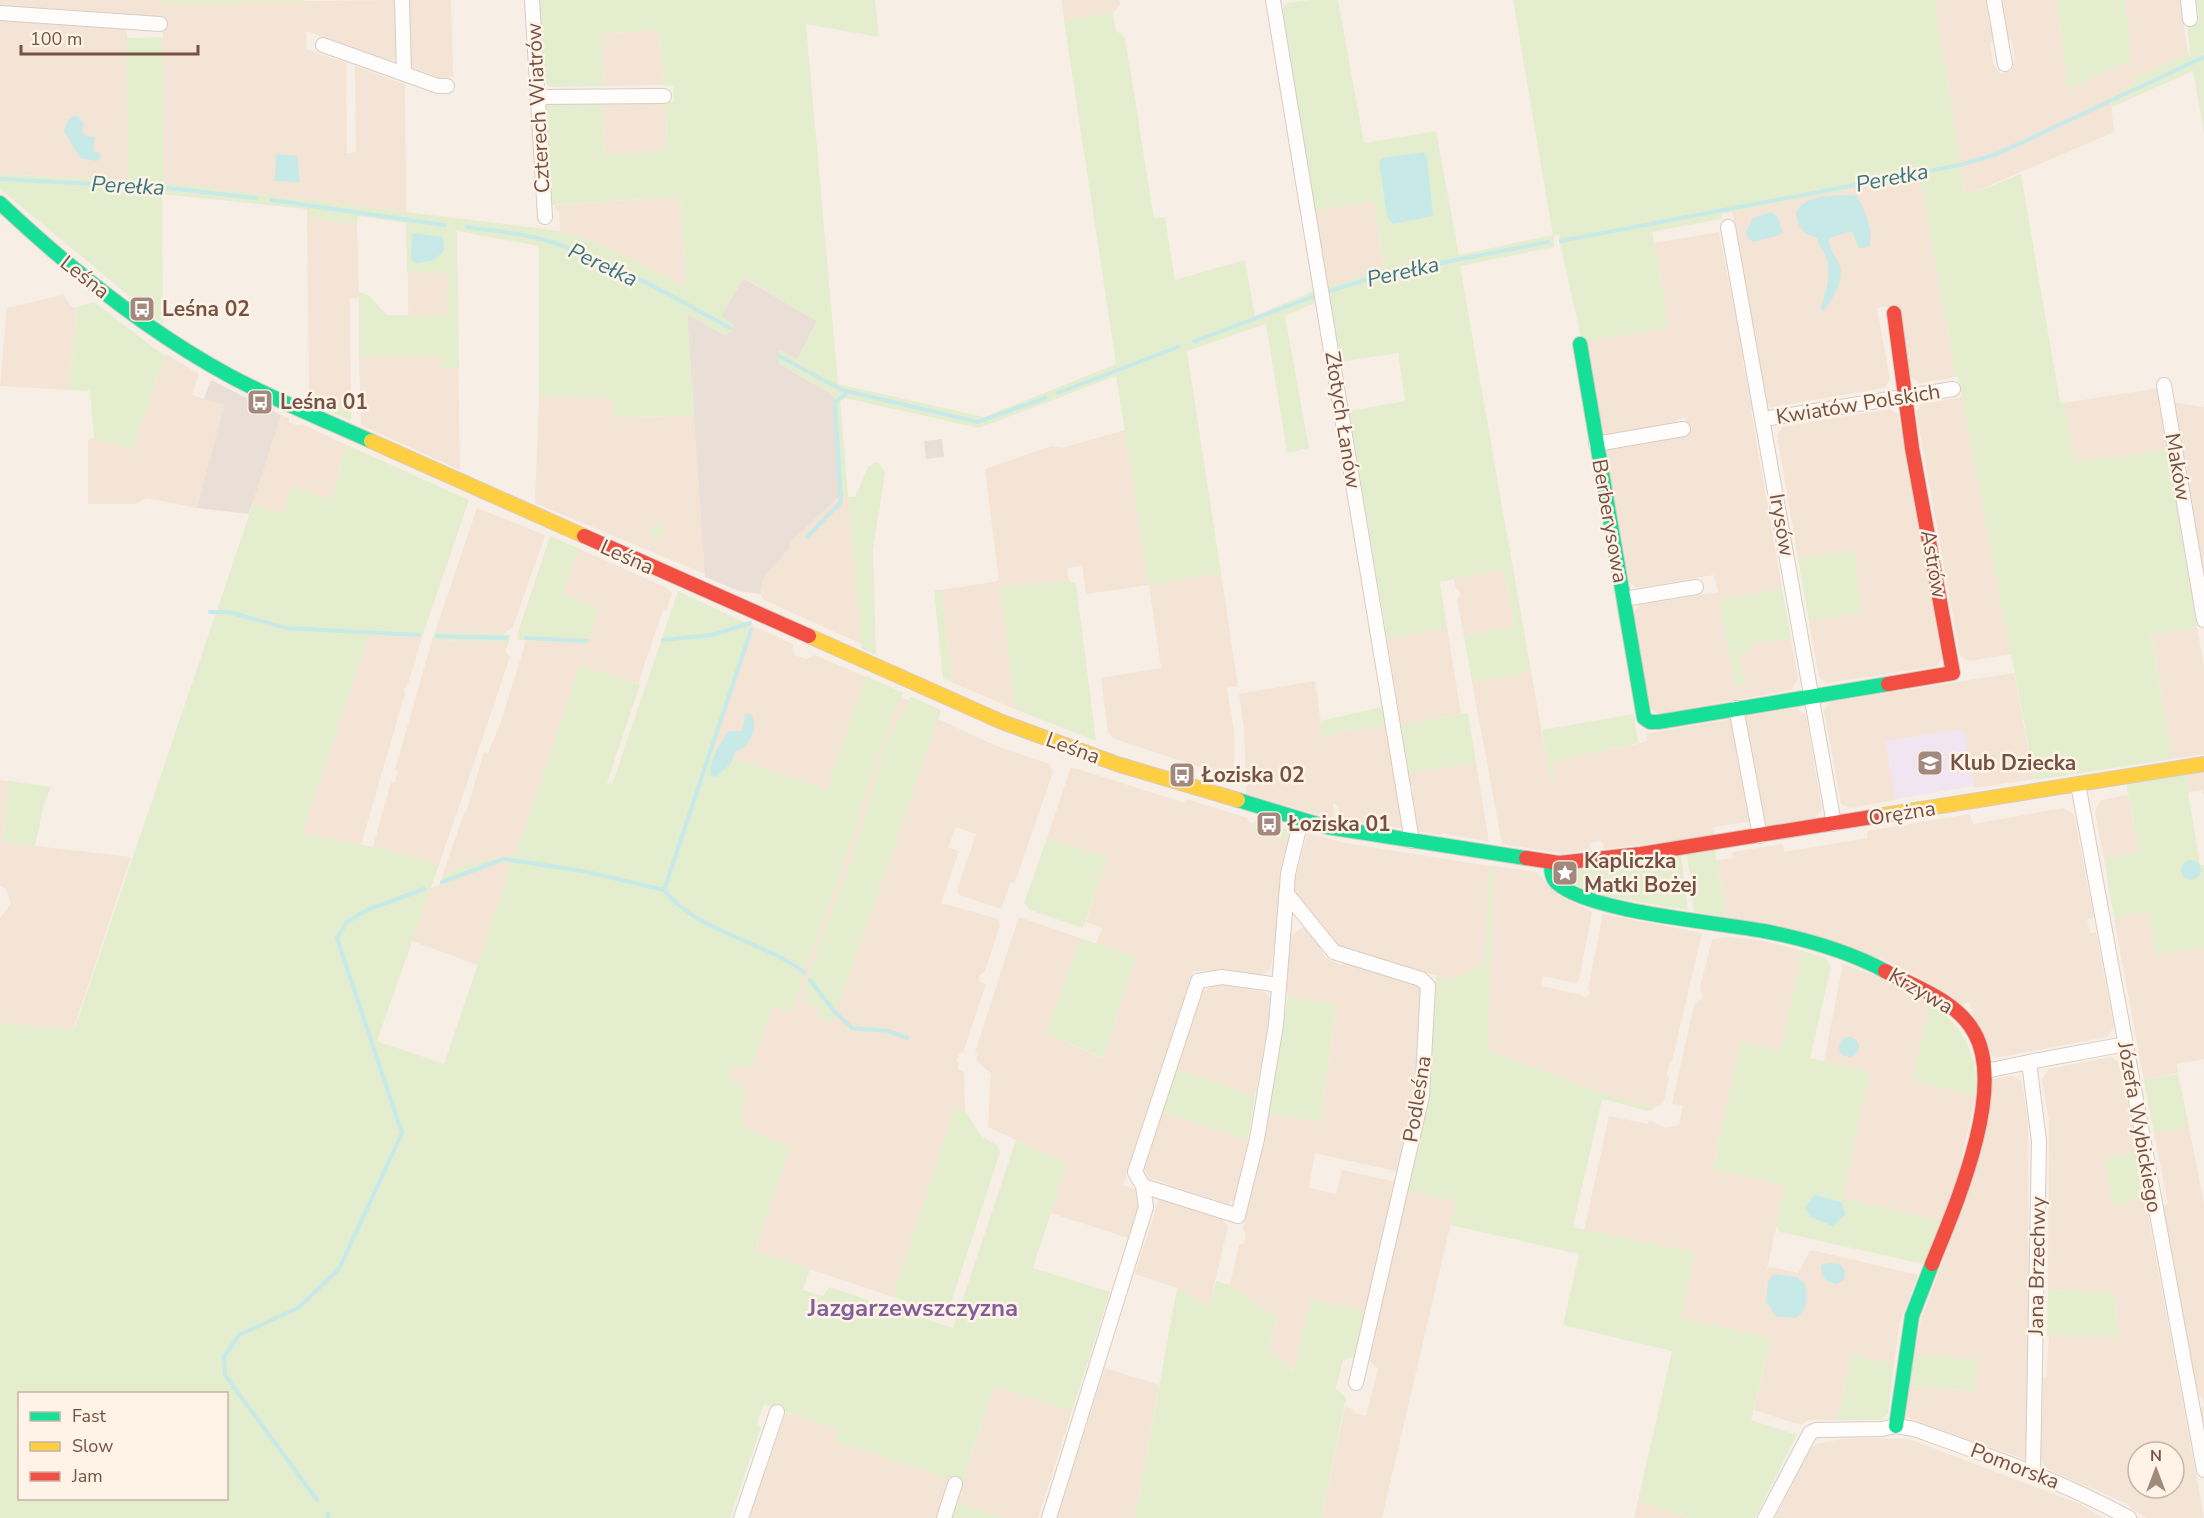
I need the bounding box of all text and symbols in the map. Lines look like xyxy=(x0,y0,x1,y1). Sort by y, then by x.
scale bar xyxy=(21,18,198,56)
street label: Czterech Wiatrów xyxy=(520,22,556,194)
text: 100 m xyxy=(30,27,82,51)
water label: Perełka xyxy=(1853,156,1931,200)
water label: Perełka xyxy=(90,169,166,203)
water label: Perełka xyxy=(563,236,643,294)
street label: Leśna xyxy=(54,249,116,305)
water label: Perełka xyxy=(1364,249,1442,295)
bus stop icon: Leśna 02 xyxy=(127,294,157,324)
place label: Leśna 02 xyxy=(162,295,250,323)
street label: Złotych Łanów xyxy=(1318,349,1368,491)
street label: Kwiatów Polskich xyxy=(1774,377,1942,431)
bus stop icon: Leśna 01 xyxy=(245,387,275,417)
place label: Leśna 01 xyxy=(280,388,368,416)
street label: Maków xyxy=(2158,431,2198,503)
street label: Berberysowa xyxy=(1585,457,1635,585)
street label: Irysów xyxy=(1763,491,1801,559)
street label: Astrów xyxy=(1914,528,1954,601)
street label: Leśna xyxy=(596,533,658,581)
street label: Leśna xyxy=(1042,725,1104,771)
school or university icon: Klub Dziecka xyxy=(1915,748,1945,778)
place label: Klub Dziecka xyxy=(1950,749,2076,777)
bus stop icon: Łoziska 02 xyxy=(1167,760,1197,790)
place label: Łoziska 02 xyxy=(1201,761,1305,789)
street label: Orężna xyxy=(1867,794,1937,832)
bus stop icon: Łoziska 01 xyxy=(1254,809,1284,839)
place label: Łoziska 01 xyxy=(1287,810,1391,838)
place label: Kapliczka Matki Bożej xyxy=(1584,847,1697,899)
place icon: Kapliczka Matki Bożej xyxy=(1550,858,1580,888)
street label: Krzywa xyxy=(1884,961,1958,1021)
street label: Józefa Wybickiego xyxy=(2111,1038,2169,1215)
street label: Podleśna xyxy=(1396,1054,1438,1144)
street label: Jana Brzechwy xyxy=(2022,1196,2052,1337)
district label: Jazgarzewszczyzna xyxy=(807,1292,1018,1324)
legend xyxy=(18,1392,228,1500)
text: Fast xyxy=(72,1404,107,1428)
text: Slow xyxy=(72,1434,113,1458)
street label: Pomorska xyxy=(1966,1436,2064,1496)
north arrow xyxy=(2126,1440,2186,1500)
text: N xyxy=(2150,1445,2162,1467)
text: Jam xyxy=(71,1464,103,1488)

